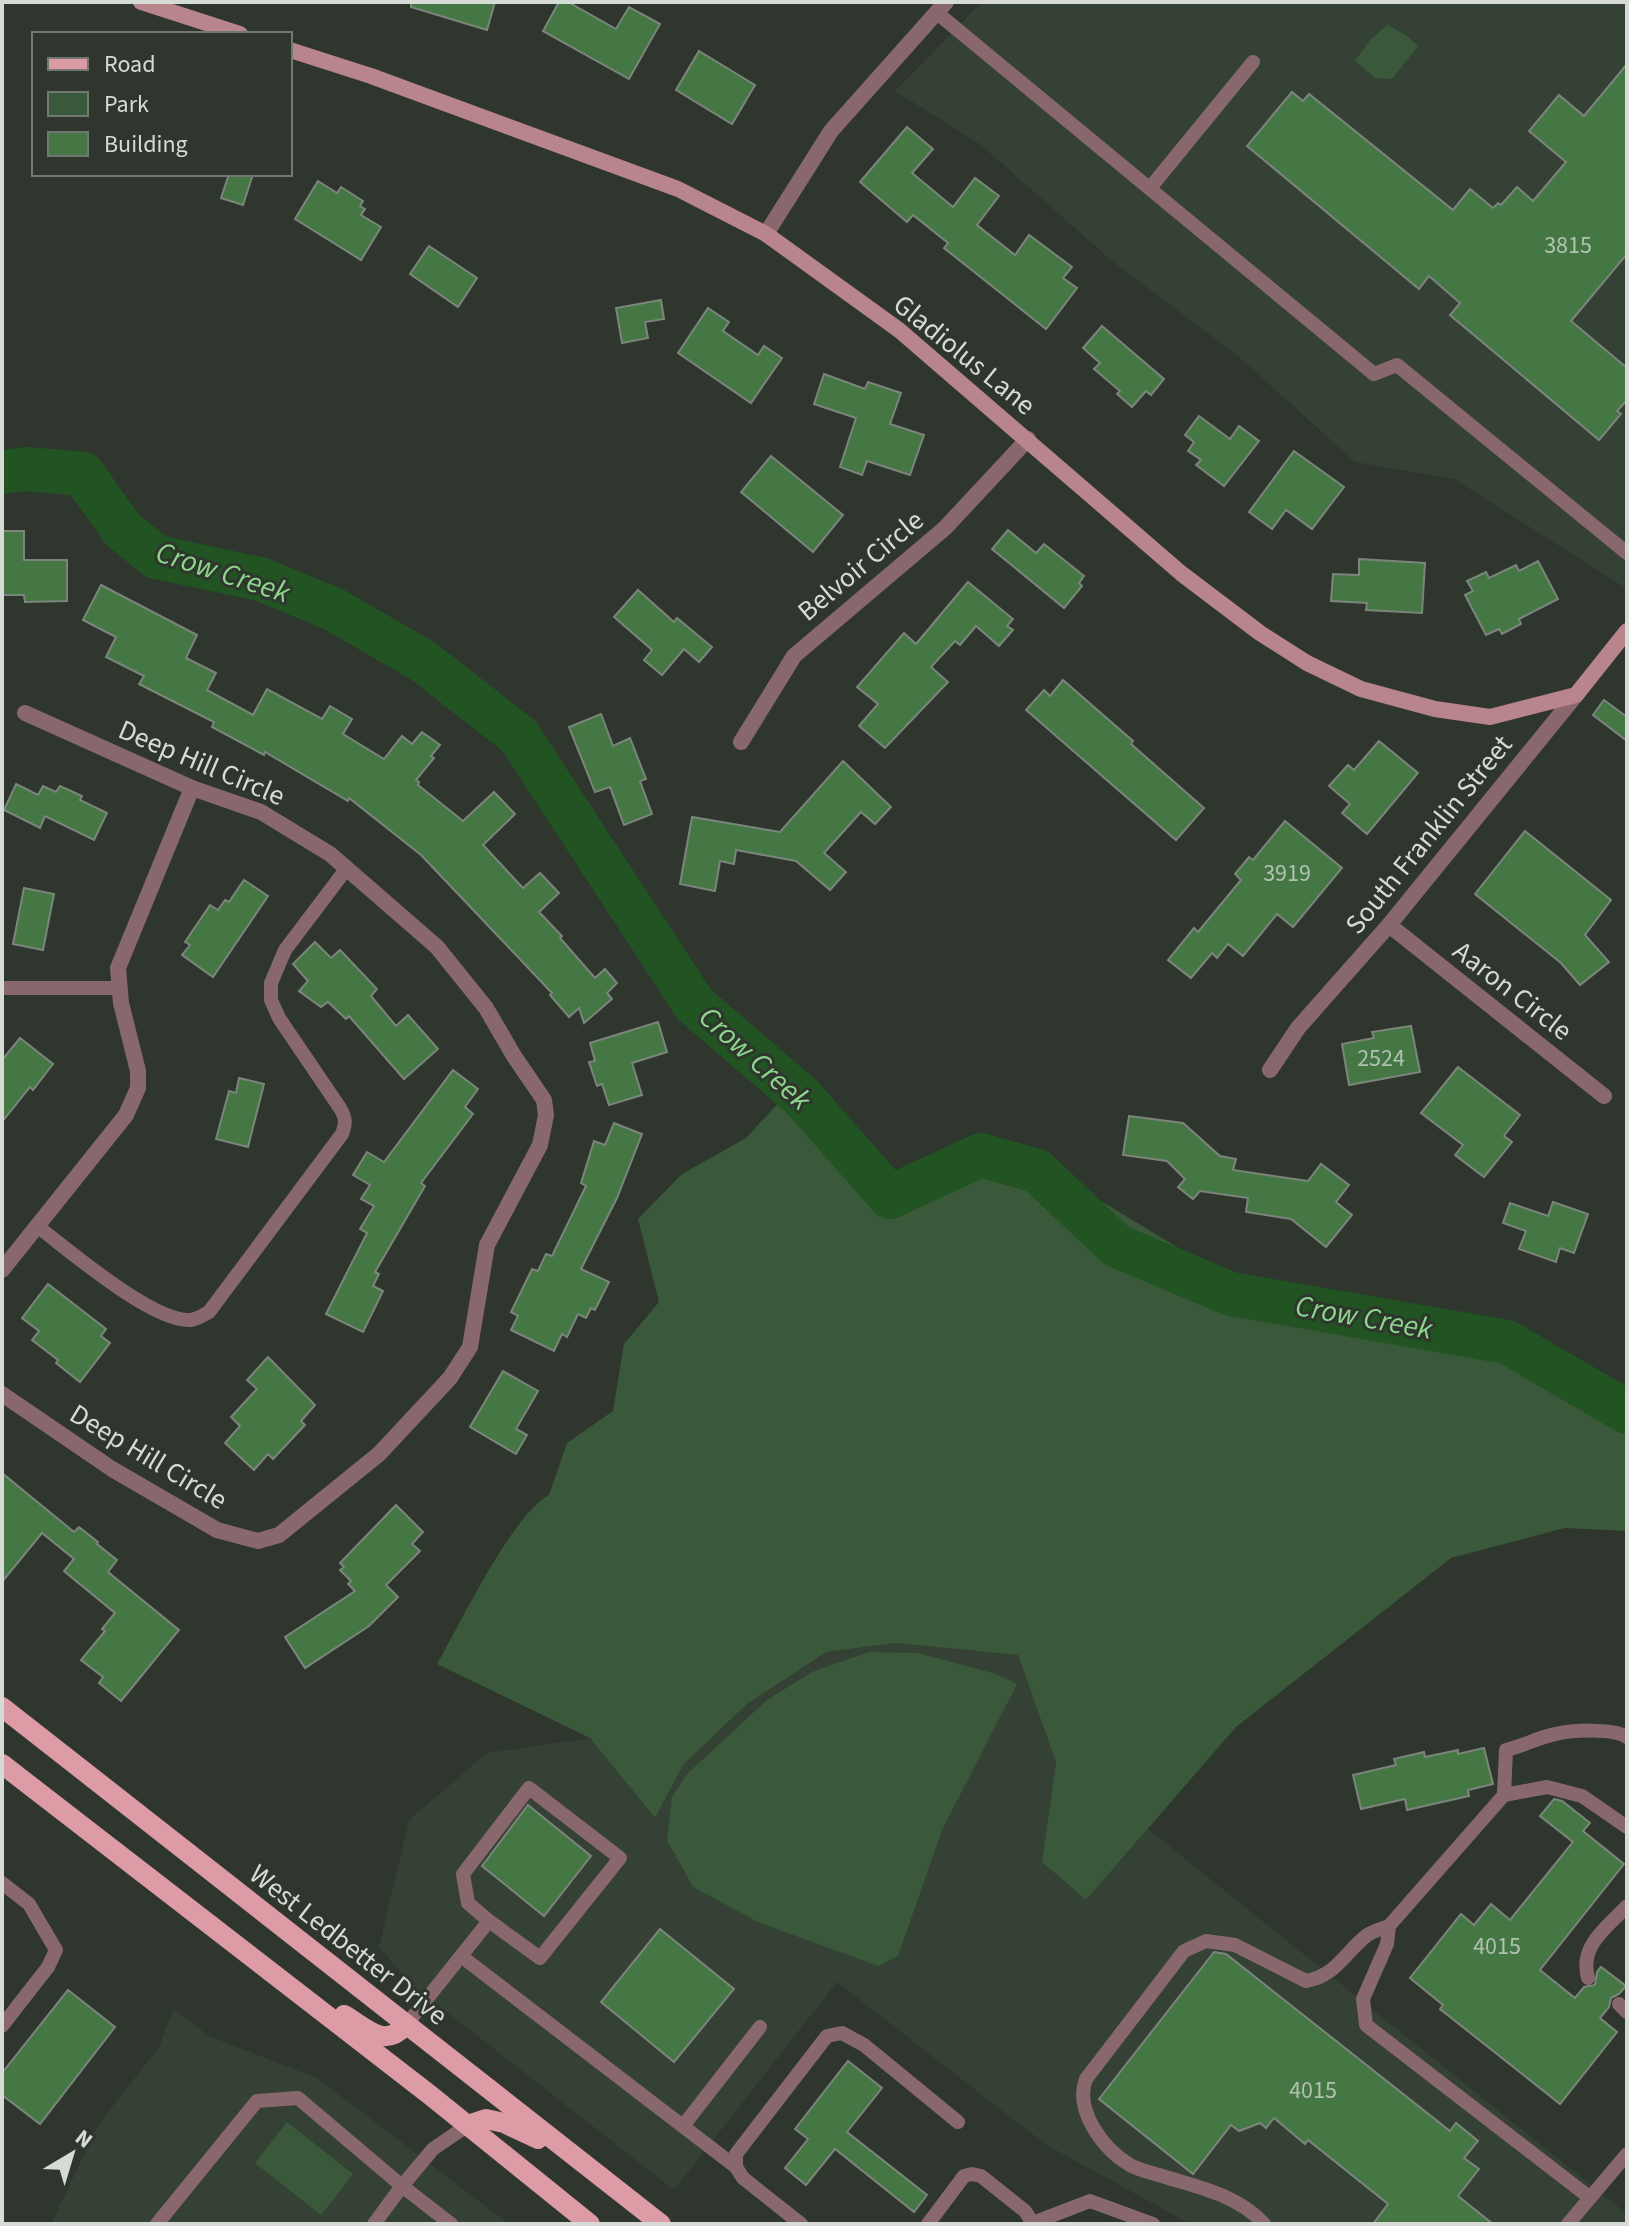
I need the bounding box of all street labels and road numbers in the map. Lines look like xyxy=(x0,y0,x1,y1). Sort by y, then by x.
street label: Gladiolus Lane xyxy=(885,285,1044,425)
street label: Belvoir Circle xyxy=(789,501,932,631)
street label: Deep Hill Circle xyxy=(112,710,291,816)
street label: South Franklin Street xyxy=(1336,726,1522,943)
street label: Aaron Circle xyxy=(1444,931,1580,1050)
street label: Deep Hill Circle xyxy=(62,1394,235,1520)
street label: West Ledbetter Drive xyxy=(241,1855,456,2035)

